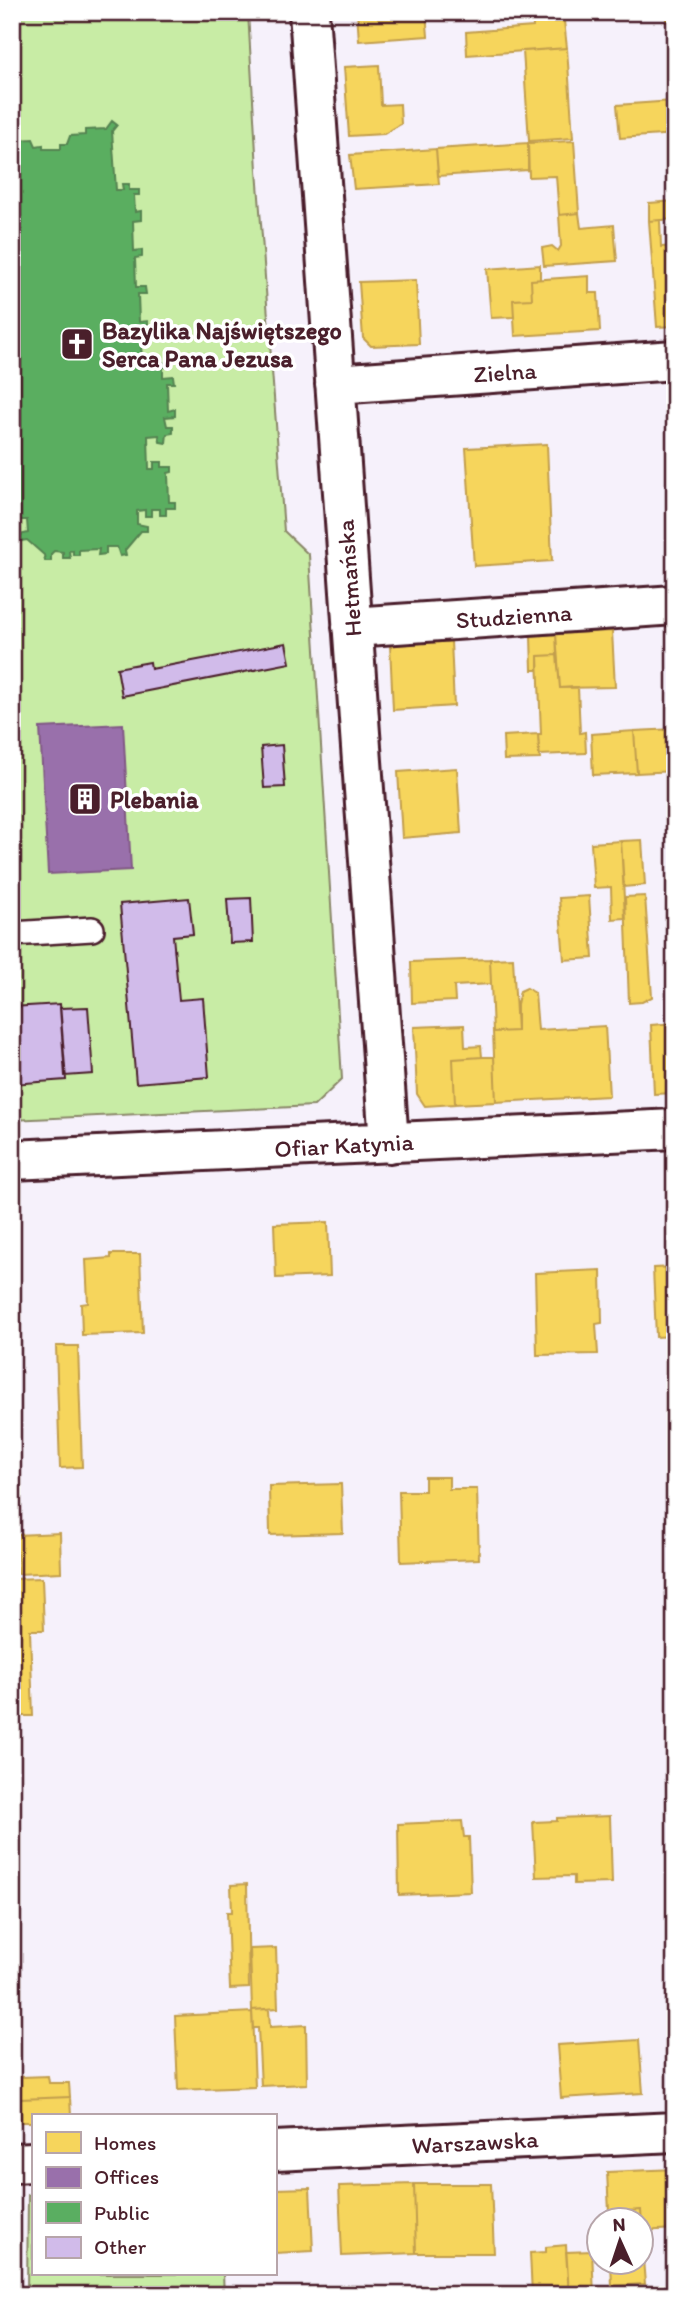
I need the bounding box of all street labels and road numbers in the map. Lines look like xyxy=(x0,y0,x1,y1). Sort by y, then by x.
street label: Zielna xyxy=(472,355,538,389)
street label: Hetmańska xyxy=(330,518,368,638)
street label: Studzienna xyxy=(455,597,574,635)
street label: Ofiar Katynia xyxy=(273,1127,415,1163)
street label: Warszawska xyxy=(411,2124,540,2160)

